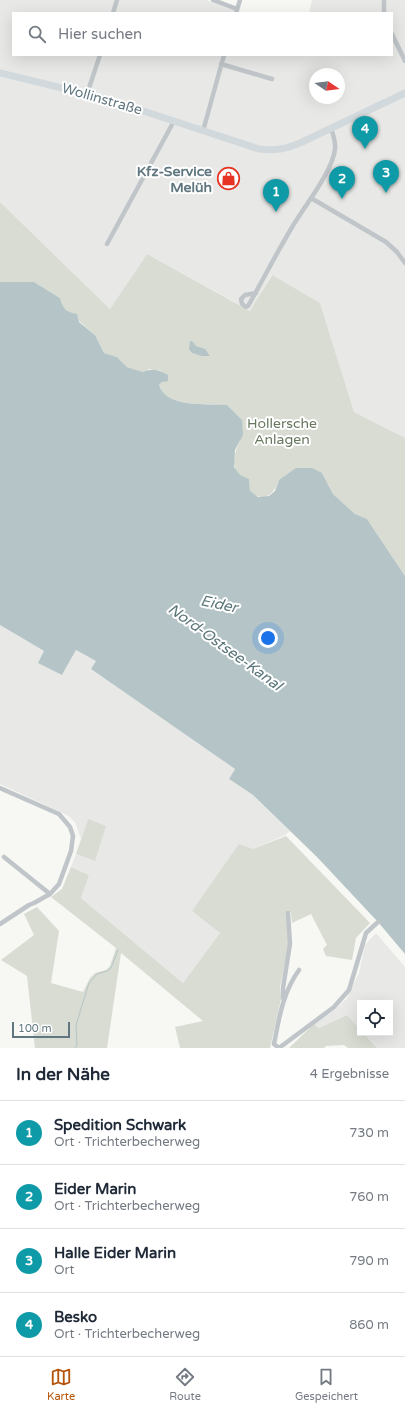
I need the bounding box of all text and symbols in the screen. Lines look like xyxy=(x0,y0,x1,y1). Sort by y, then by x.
search box xyxy=(12,12,393,56)
icon: search xyxy=(26,23,48,45)
text: Hier suchen xyxy=(58,25,142,43)
north arrow xyxy=(309,68,345,104)
street label: Wollinstraße xyxy=(60,79,144,119)
pin: 4 xyxy=(352,116,378,149)
pin: 3 xyxy=(373,160,399,193)
place label: Kfz-Service Melüh xyxy=(137,163,212,196)
shop icon: Kfz-Service Melüh xyxy=(215,166,241,192)
pin: 2 xyxy=(329,166,355,199)
pin: 1 xyxy=(263,179,289,212)
park label: Hollersche Anlagen xyxy=(247,415,317,448)
water label: Eider xyxy=(199,591,241,617)
water label: Nord-Ostsee-Kanal xyxy=(165,600,287,696)
your location xyxy=(258,628,278,648)
map controls xyxy=(357,1000,393,1036)
button: locate xyxy=(357,1000,393,1036)
scale bar xyxy=(12,1020,70,1039)
text: 100 m xyxy=(18,1022,52,1035)
text: In der Nähe xyxy=(16,1064,110,1085)
text: 4 Ergebnisse xyxy=(310,1066,389,1082)
text: Spedition Schwark xyxy=(54,1116,186,1134)
text: 1 xyxy=(25,1125,33,1141)
text: 730 m xyxy=(349,1125,389,1141)
text: Ort · Trichterbecherweg xyxy=(54,1134,200,1150)
text: Eider Marin xyxy=(54,1180,136,1198)
text: 2 xyxy=(25,1189,33,1205)
text: 760 m xyxy=(349,1189,389,1205)
text: Ort · Trichterbecherweg xyxy=(54,1198,200,1214)
text: Halle Eider Marin xyxy=(54,1244,176,1262)
text: 3 xyxy=(25,1253,33,1269)
text: 790 m xyxy=(349,1253,389,1269)
text: Ort xyxy=(54,1262,74,1278)
text: Besko xyxy=(54,1308,97,1326)
text: 4 xyxy=(25,1317,33,1333)
text: 860 m xyxy=(349,1317,389,1333)
text: Ort · Trichterbecherweg xyxy=(54,1326,200,1342)
tab: Karte xyxy=(47,1366,75,1403)
tab: Route xyxy=(169,1366,201,1403)
tab: Gespeichert xyxy=(295,1366,358,1403)

